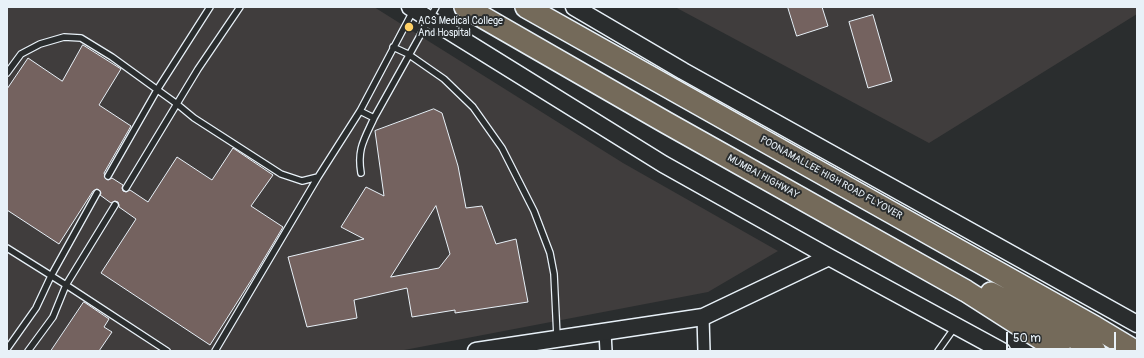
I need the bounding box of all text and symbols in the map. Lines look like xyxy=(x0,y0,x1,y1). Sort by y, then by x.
place label: ACS Medical College And Hospital xyxy=(418,15,503,38)
marker: ACS Medical College And Hospital xyxy=(403,21,415,33)
street label: POONAMALLEE HIGH ROAD FLYOVER xyxy=(758,134,904,222)
street label: MUMBAI HIGHWAY xyxy=(725,152,801,202)
scale bar xyxy=(1008,324,1118,350)
text: 50 m xyxy=(1013,331,1041,346)

